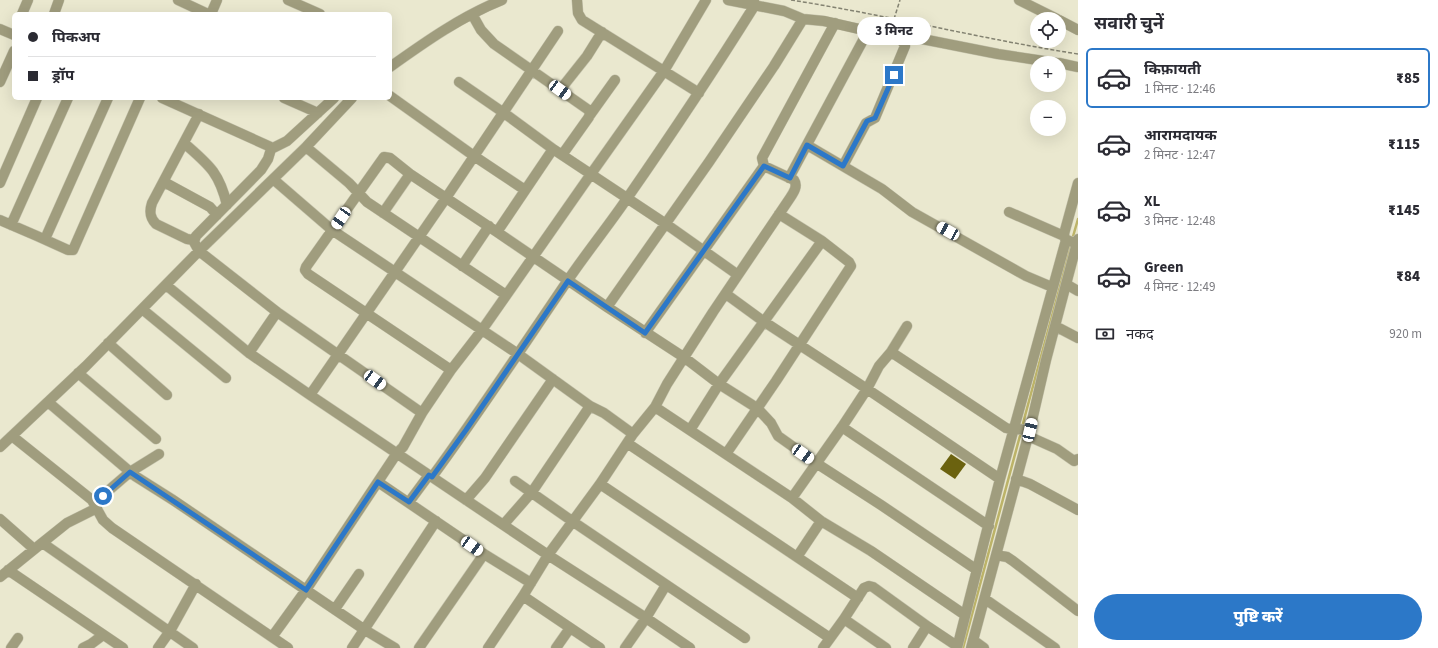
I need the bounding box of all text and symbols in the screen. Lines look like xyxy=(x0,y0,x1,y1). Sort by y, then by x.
text: सवारी चुनें xyxy=(1094,11,1164,36)
map controls xyxy=(1030,12,1066,136)
button: locate xyxy=(1030,12,1066,48)
callout: 3 मिनट xyxy=(857,17,931,45)
text: 3 मिनट xyxy=(875,22,913,40)
text: पिकअप xyxy=(52,27,100,48)
button: + xyxy=(1030,56,1066,92)
text: किफ़ायती xyxy=(1144,59,1201,80)
icon: car xyxy=(1096,60,1132,96)
text: ड्रॉप xyxy=(52,65,74,86)
route end xyxy=(885,66,903,84)
text: ₹85 xyxy=(1396,68,1420,89)
car xyxy=(547,78,573,102)
text: 1 मिनट · 12:46 xyxy=(1144,80,1216,98)
button: − xyxy=(1030,100,1066,136)
text: आरामदायक xyxy=(1144,125,1217,146)
icon: car xyxy=(1096,126,1132,162)
text: ₹115 xyxy=(1388,134,1420,155)
text: 2 मिनट · 12:47 xyxy=(1144,146,1216,164)
text: XL xyxy=(1144,191,1160,212)
icon: car xyxy=(1096,192,1132,228)
text: ₹145 xyxy=(1388,200,1420,221)
car xyxy=(329,205,353,231)
text: 3 मिनट · 12:48 xyxy=(1144,212,1216,230)
car xyxy=(935,220,961,242)
text: Green xyxy=(1144,257,1184,278)
icon: car xyxy=(1096,258,1132,294)
text: ₹84 xyxy=(1396,266,1420,287)
text: 4 मिनट · 12:49 xyxy=(1144,278,1216,296)
icon: cash xyxy=(1094,323,1116,345)
text: नकद xyxy=(1126,324,1154,345)
text: 920 m xyxy=(1389,325,1422,343)
car xyxy=(362,368,388,392)
car xyxy=(1021,417,1039,443)
car xyxy=(790,442,816,466)
route start xyxy=(94,487,112,505)
car xyxy=(459,534,485,558)
button: पुष्टि करें xyxy=(1094,594,1422,640)

